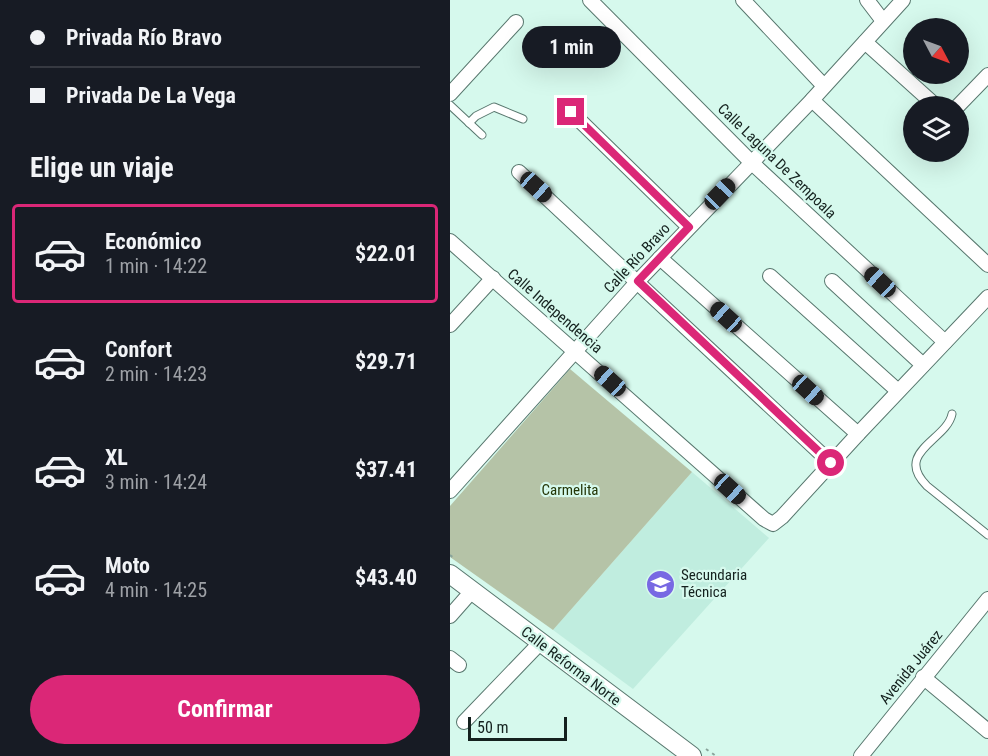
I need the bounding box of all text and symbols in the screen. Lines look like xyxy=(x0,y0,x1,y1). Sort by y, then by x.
north arrow xyxy=(903,18,969,84)
map controls xyxy=(903,18,969,162)
text: Privada Río Bravo xyxy=(66,25,222,50)
callout: 1 min xyxy=(522,25,620,67)
text: 1 min xyxy=(549,35,594,59)
text: Privada De La Vega xyxy=(66,83,236,108)
button: layers xyxy=(903,96,969,162)
route end xyxy=(557,98,584,125)
street label: Calle Laguna De Zempoala xyxy=(714,100,840,222)
text: Elige un viaje xyxy=(30,152,174,184)
car xyxy=(517,168,555,206)
car xyxy=(701,175,739,213)
street label: Calle Río Bravo xyxy=(600,219,674,297)
icon: car xyxy=(33,227,87,281)
text: Económico xyxy=(105,229,201,254)
text: $22.01 xyxy=(355,241,417,266)
text: 1 min · 14:22 xyxy=(105,254,207,278)
car xyxy=(861,263,899,301)
street label: Calle Independencia xyxy=(504,265,606,357)
car xyxy=(707,298,745,336)
icon: car xyxy=(33,335,87,389)
text: Confort xyxy=(105,337,172,362)
text: $29.71 xyxy=(355,349,417,374)
text: 2 min · 14:23 xyxy=(105,362,207,386)
car xyxy=(591,362,629,400)
car xyxy=(789,371,827,409)
icon: car xyxy=(33,443,87,497)
text: XL xyxy=(105,445,128,470)
route start xyxy=(817,449,844,476)
text: $37.41 xyxy=(355,457,417,482)
text: 3 min · 14:24 xyxy=(105,470,207,494)
car xyxy=(711,470,749,508)
park label: Carmelita xyxy=(541,481,599,499)
icon: car xyxy=(33,551,87,605)
text: Moto xyxy=(105,553,150,578)
text: $43.40 xyxy=(355,565,417,590)
place label: Secundaria Técnica xyxy=(681,566,747,601)
school or university icon: Secundaria Técnica xyxy=(644,568,676,600)
text: 4 min · 14:25 xyxy=(105,578,207,602)
street label: Calle Reforma Norte xyxy=(518,623,624,709)
street label: Avenida Juárez xyxy=(876,626,946,708)
button: Confirmar xyxy=(30,675,420,744)
scale bar xyxy=(468,714,567,742)
text: 50 m xyxy=(477,718,509,737)

